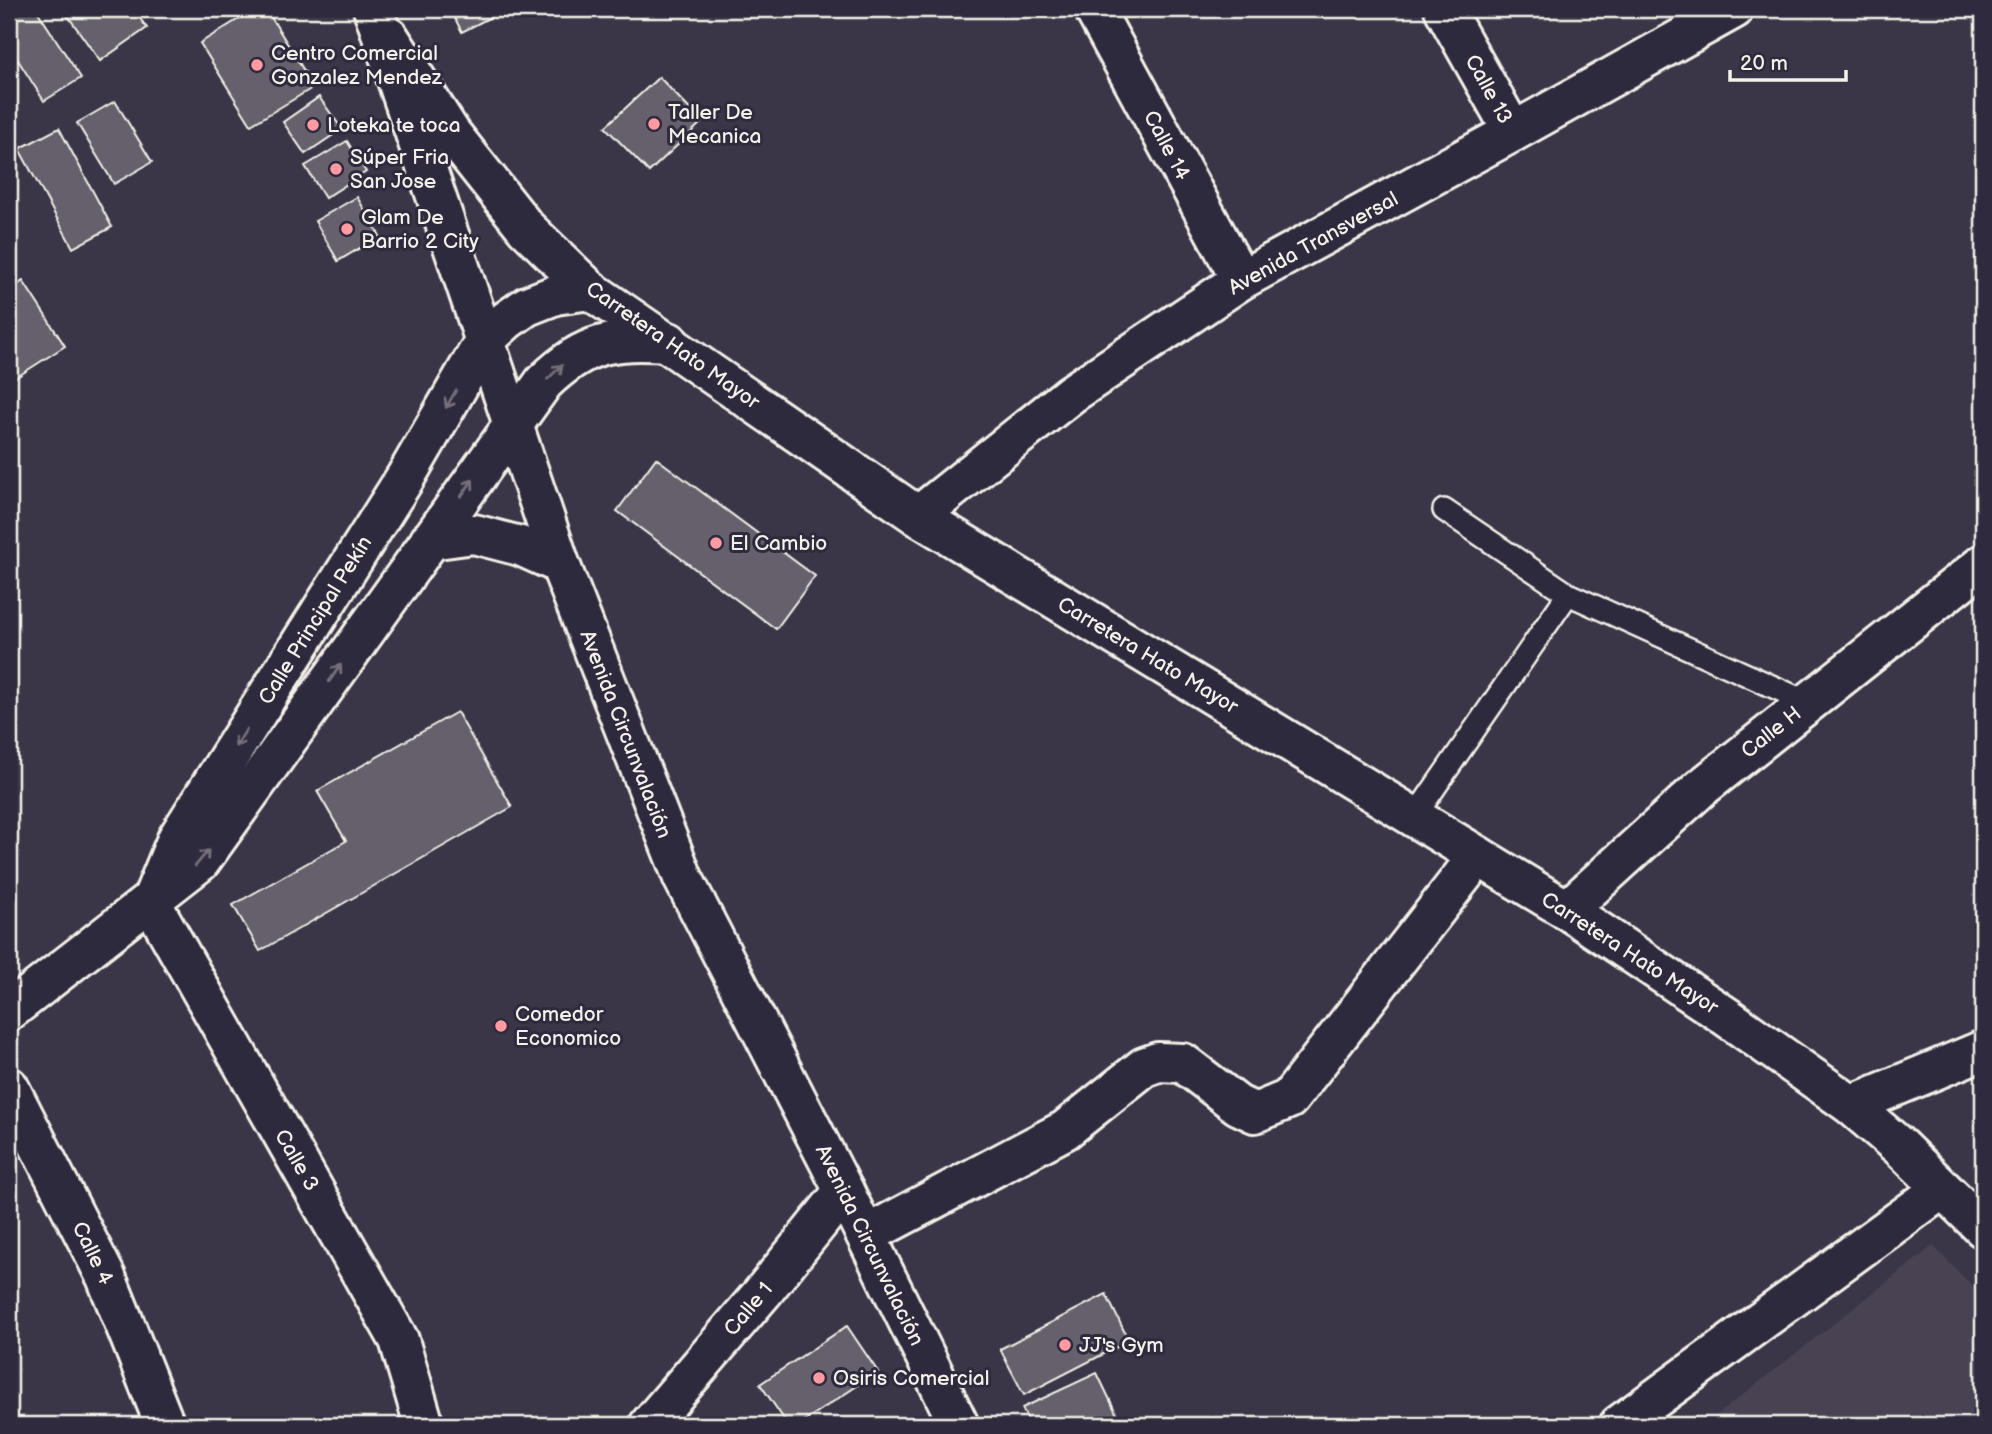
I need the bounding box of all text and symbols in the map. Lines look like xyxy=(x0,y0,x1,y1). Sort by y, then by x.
scale bar xyxy=(1730,38,1845,82)
place label: Centro Comercial Gonzalez Mendez xyxy=(271,41,443,90)
street label: Calle 13 xyxy=(1459,50,1518,128)
text: 20 m xyxy=(1740,51,1788,76)
marker: Centro Comercial Gonzalez Mendez xyxy=(249,57,265,73)
place label: Taller De Mecanica xyxy=(668,100,761,149)
street label: Calle 14 xyxy=(1138,106,1195,184)
place label: Loteka te toca xyxy=(327,113,461,138)
marker: Taller De Mecanica xyxy=(646,116,662,132)
marker: Loteka te toca xyxy=(305,117,321,133)
place label: Súper Fria San Jose xyxy=(350,145,449,194)
marker: Súper Fria San Jose xyxy=(328,161,344,177)
street label: Avenida Transversal xyxy=(1224,186,1402,300)
place label: Glam De Barrio 2 City xyxy=(361,205,479,254)
marker: Glam De Barrio 2 City xyxy=(339,221,355,237)
street label: Carretera Hato Mayor xyxy=(581,276,765,415)
one-way arrow xyxy=(546,363,563,380)
one-way arrow xyxy=(444,388,457,409)
one-way arrow xyxy=(460,479,474,498)
street label: Calle Principal Pekín xyxy=(253,531,377,709)
place label: El Cambio xyxy=(730,531,827,556)
marker: El Cambio xyxy=(708,535,724,551)
street label: Carretera Hato Mayor xyxy=(1053,592,1243,719)
street label: Avenida Circunvalación xyxy=(574,627,677,842)
one-way arrow xyxy=(328,664,342,683)
street label: Calle H xyxy=(1736,701,1806,764)
one-way arrow xyxy=(233,727,247,747)
one-way arrow xyxy=(194,849,210,867)
street label: Carretera Hato Mayor xyxy=(1536,887,1723,1020)
place label: Comedor Economico xyxy=(515,1002,621,1051)
marker: Comedor Economico xyxy=(493,1018,509,1034)
street label: Calle 3 xyxy=(269,1125,324,1196)
street label: Avenida Circunvalación xyxy=(810,1141,929,1350)
street label: Calle 4 xyxy=(67,1218,119,1289)
street label: Calle 1 xyxy=(719,1277,778,1341)
place label: JJ's Gym xyxy=(1079,1333,1164,1358)
marker: JJ's Gym xyxy=(1057,1337,1073,1353)
place label: Osiris Comercial xyxy=(833,1366,989,1391)
marker: Osiris Comercial xyxy=(811,1370,827,1386)

